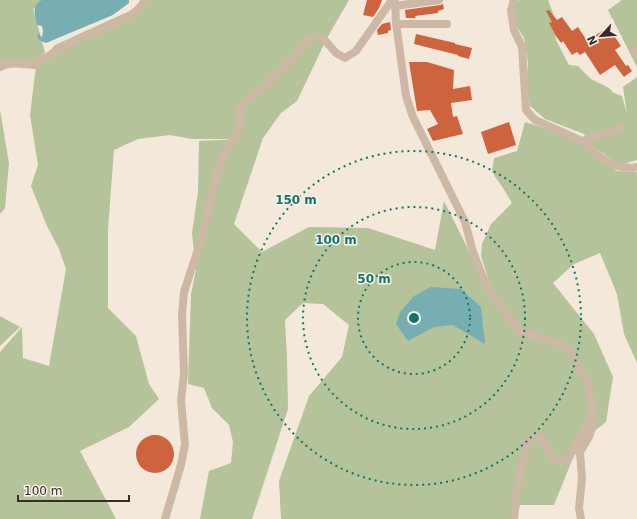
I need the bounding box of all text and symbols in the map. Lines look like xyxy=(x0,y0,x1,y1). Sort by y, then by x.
north arrow xyxy=(581,16,621,56)
text: N xyxy=(585,33,600,47)
text: 150 m xyxy=(275,193,317,207)
text: 100 m xyxy=(315,233,357,247)
text: 50 m xyxy=(357,272,391,286)
centre of rings xyxy=(407,311,421,325)
scale bar xyxy=(18,477,129,503)
text: 100 m xyxy=(24,484,62,498)

